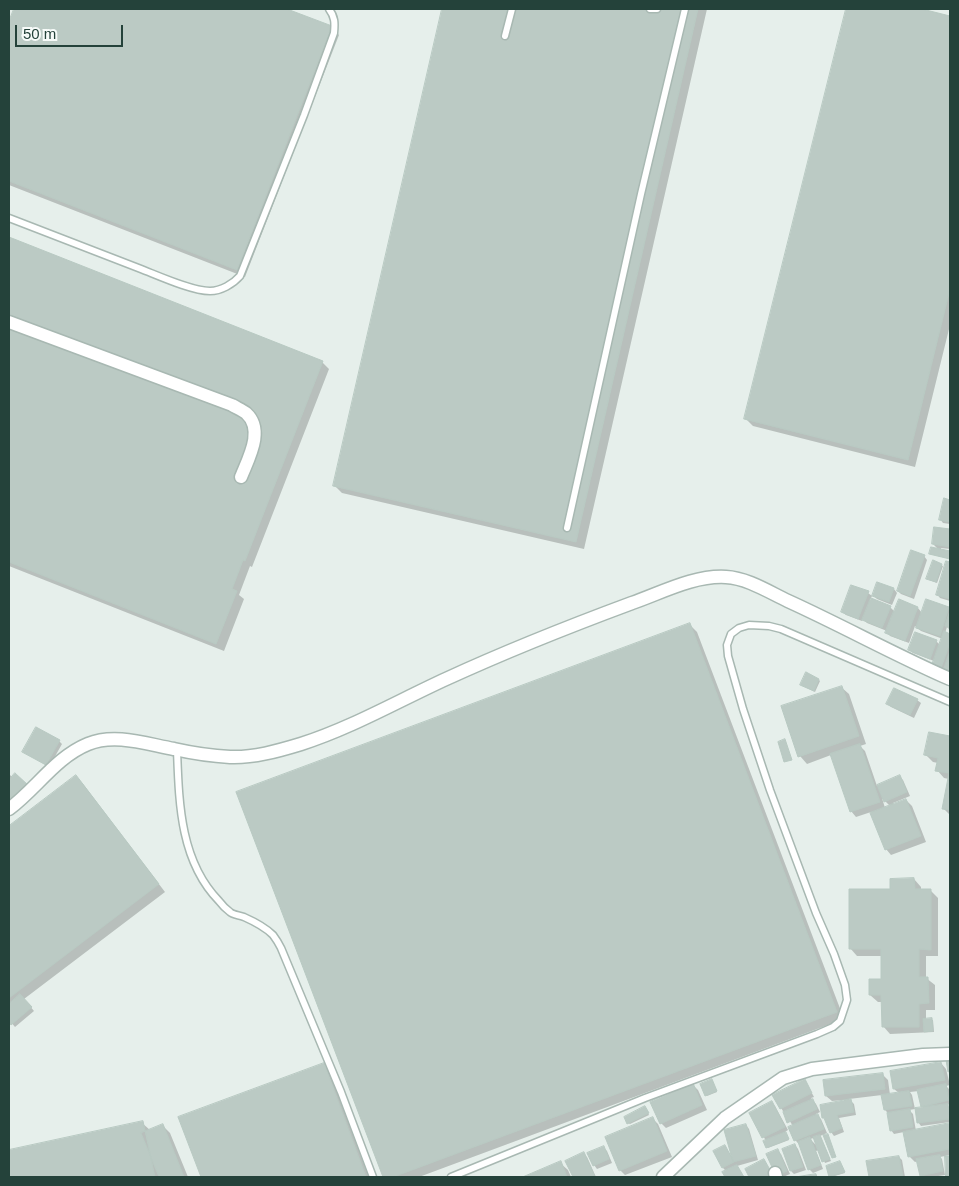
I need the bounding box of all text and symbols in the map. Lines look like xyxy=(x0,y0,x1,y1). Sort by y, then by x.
scale bar xyxy=(18,15,125,47)
text: 50 m xyxy=(23,25,56,42)

